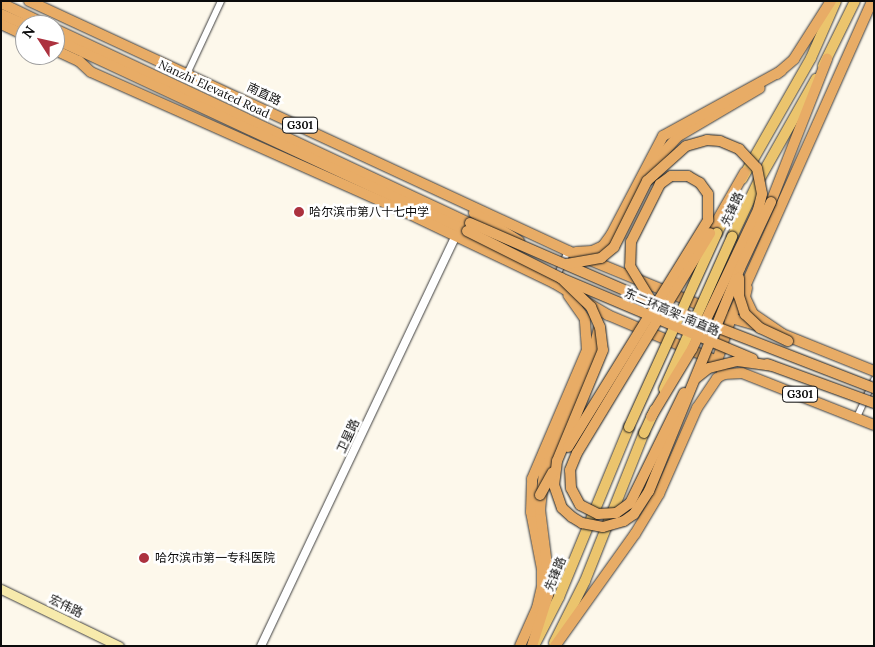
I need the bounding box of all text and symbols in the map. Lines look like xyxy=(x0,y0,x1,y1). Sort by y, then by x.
north arrow xyxy=(15,15,65,65)
text: N xyxy=(18,22,39,42)
street label: Nanzhi Elevated Road xyxy=(156,57,272,121)
street label: 南直路 xyxy=(245,80,283,108)
road number: G301 xyxy=(281,116,319,134)
street label: 先锋路 xyxy=(718,190,746,228)
place label: 哈尔滨市第八十七中学 xyxy=(309,205,429,219)
marker: 哈尔滨市第八十七中学 xyxy=(293,206,305,218)
street label: 东二环高架-南直路 xyxy=(622,285,722,339)
road number: G301 xyxy=(781,386,819,402)
street label: 卫星路 xyxy=(334,417,362,455)
marker: 哈尔滨市第一专科医院 xyxy=(137,551,151,565)
place label: 哈尔滨市第一专科医院 xyxy=(155,551,275,565)
street label: 先锋路 xyxy=(541,555,569,593)
street label: 宏伟路 xyxy=(47,592,85,620)

